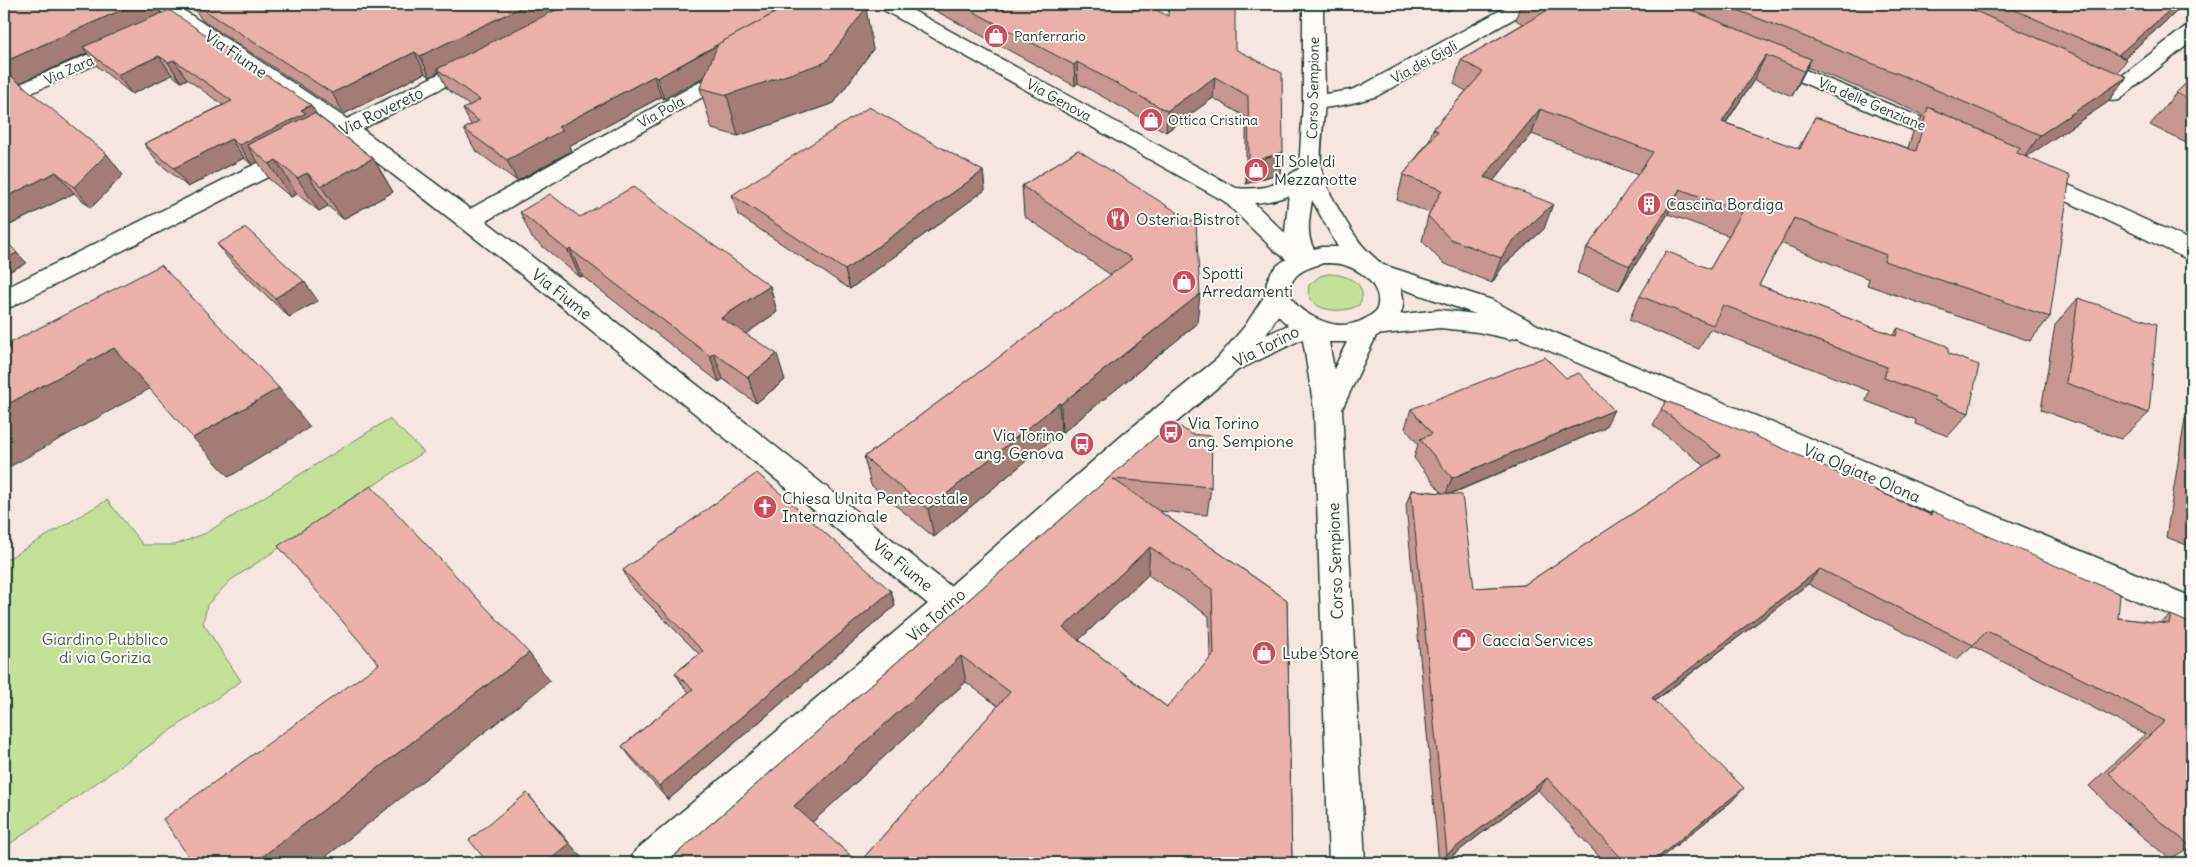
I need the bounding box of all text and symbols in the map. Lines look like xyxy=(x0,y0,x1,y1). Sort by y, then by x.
shop icon: Panferrario xyxy=(983,23,1009,49)
street label: Via Fiume xyxy=(201,26,271,82)
place label: Panferrario xyxy=(1014,27,1086,45)
street label: Corso Sempione xyxy=(1303,37,1323,139)
street label: Via dei Gigli xyxy=(1388,37,1460,87)
street label: Via Zara xyxy=(41,51,97,89)
street label: Via delle Genziane xyxy=(1815,73,1929,135)
street label: Via Genova xyxy=(1023,75,1095,125)
street label: Via Rovereto xyxy=(336,82,426,140)
street label: Via Pola xyxy=(635,92,687,132)
shop icon: Ottica Cristina xyxy=(1138,107,1164,133)
place label: Ottica Cristina xyxy=(1168,111,1258,129)
place label: Il Sole di Mezzanotte xyxy=(1274,151,1357,189)
shop icon: Il Sole di Mezzanotte xyxy=(1243,157,1269,183)
building icon: Cascina Bordiga xyxy=(1636,191,1662,217)
place label: Cascina Bordiga xyxy=(1666,194,1784,214)
restaurant icon: Osteria Bistrot xyxy=(1105,206,1131,232)
place label: Osteria Bistrot xyxy=(1136,209,1241,229)
place label: Spotti Arredamenti xyxy=(1202,263,1293,301)
street label: Via Fiume xyxy=(528,264,596,324)
shop icon: Spotti Arredamenti xyxy=(1171,269,1197,295)
street label: Via Torino xyxy=(1230,321,1302,371)
place label: Via Torino ang. Sempione xyxy=(1188,413,1294,451)
bus stop icon: Via Torino ang. Sempione xyxy=(1158,419,1184,445)
place label: Via Torino ang. Genova xyxy=(974,425,1064,463)
bus stop icon: Via Torino ang. Genova xyxy=(1069,431,1095,457)
street label: Via Olgiate Olona xyxy=(1800,439,1924,507)
place label: Chiesa Unita Pentecostale Internazionale xyxy=(782,488,968,526)
church icon: Chiesa Unita Pentecostale Internazionale xyxy=(752,494,778,520)
street label: Corso Sempione xyxy=(1323,502,1347,620)
street label: Via Fiume xyxy=(869,535,937,595)
street label: Via Torino xyxy=(903,584,969,646)
shop icon: Caccia Services xyxy=(1451,627,1477,653)
park label: Giardino Pubblico di via Gorizia xyxy=(42,629,168,667)
place label: Caccia Services xyxy=(1482,630,1593,650)
shop icon: Lube Store xyxy=(1251,640,1277,666)
place label: Lube Store xyxy=(1282,643,1359,663)

